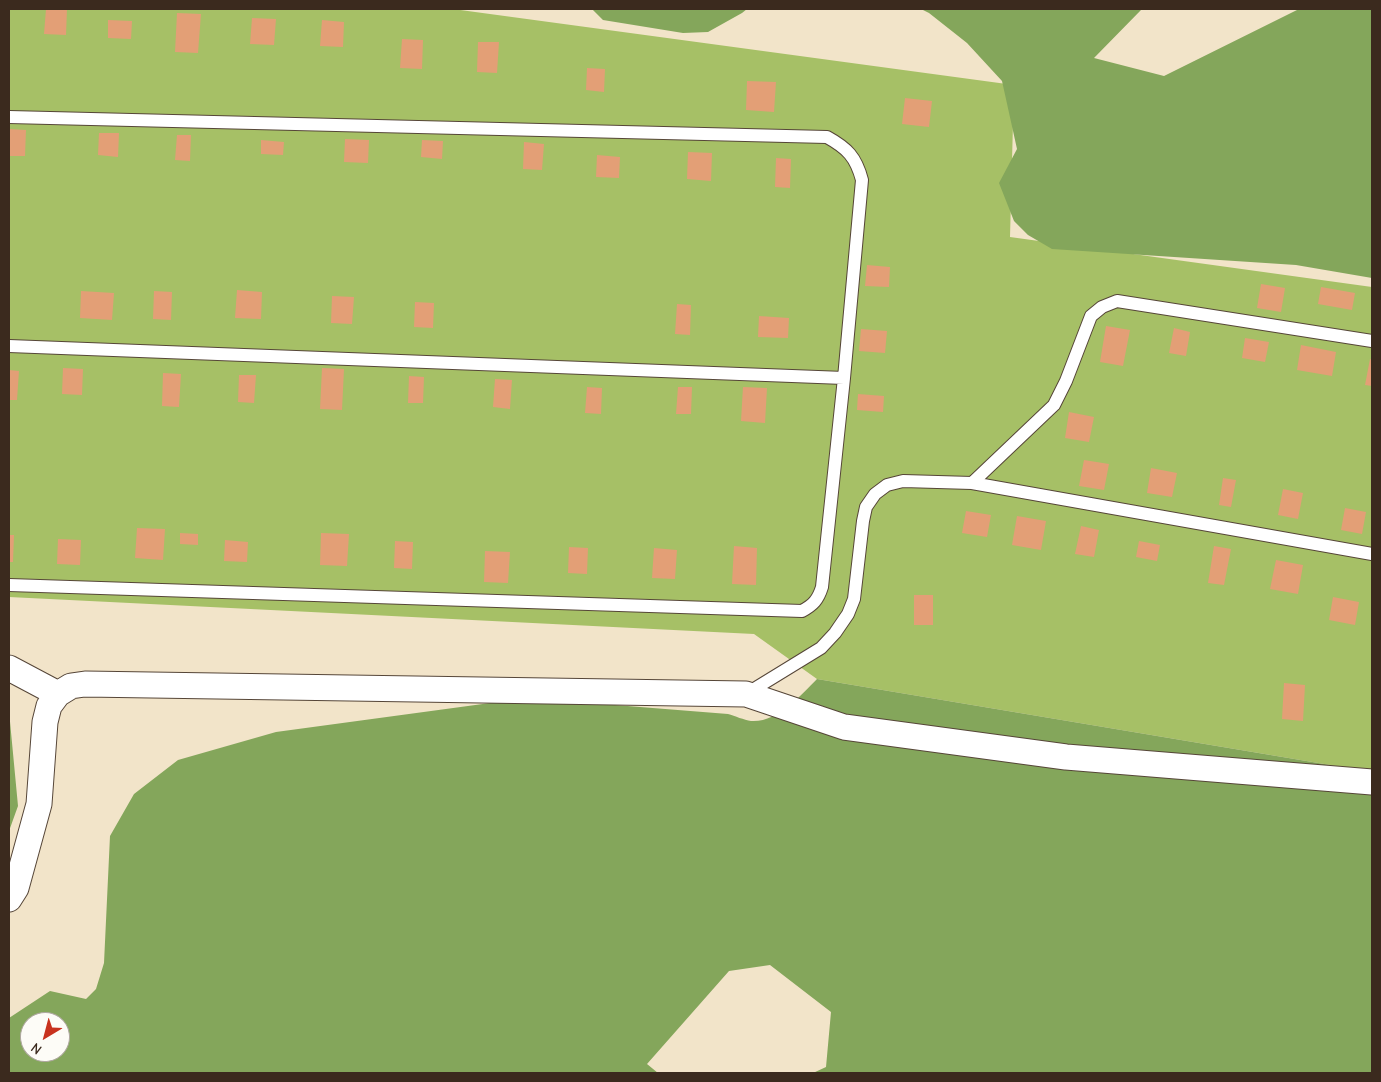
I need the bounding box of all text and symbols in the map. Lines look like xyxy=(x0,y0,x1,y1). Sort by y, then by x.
north arrow xyxy=(20,1012,70,1062)
text: N xyxy=(28,1039,45,1058)

